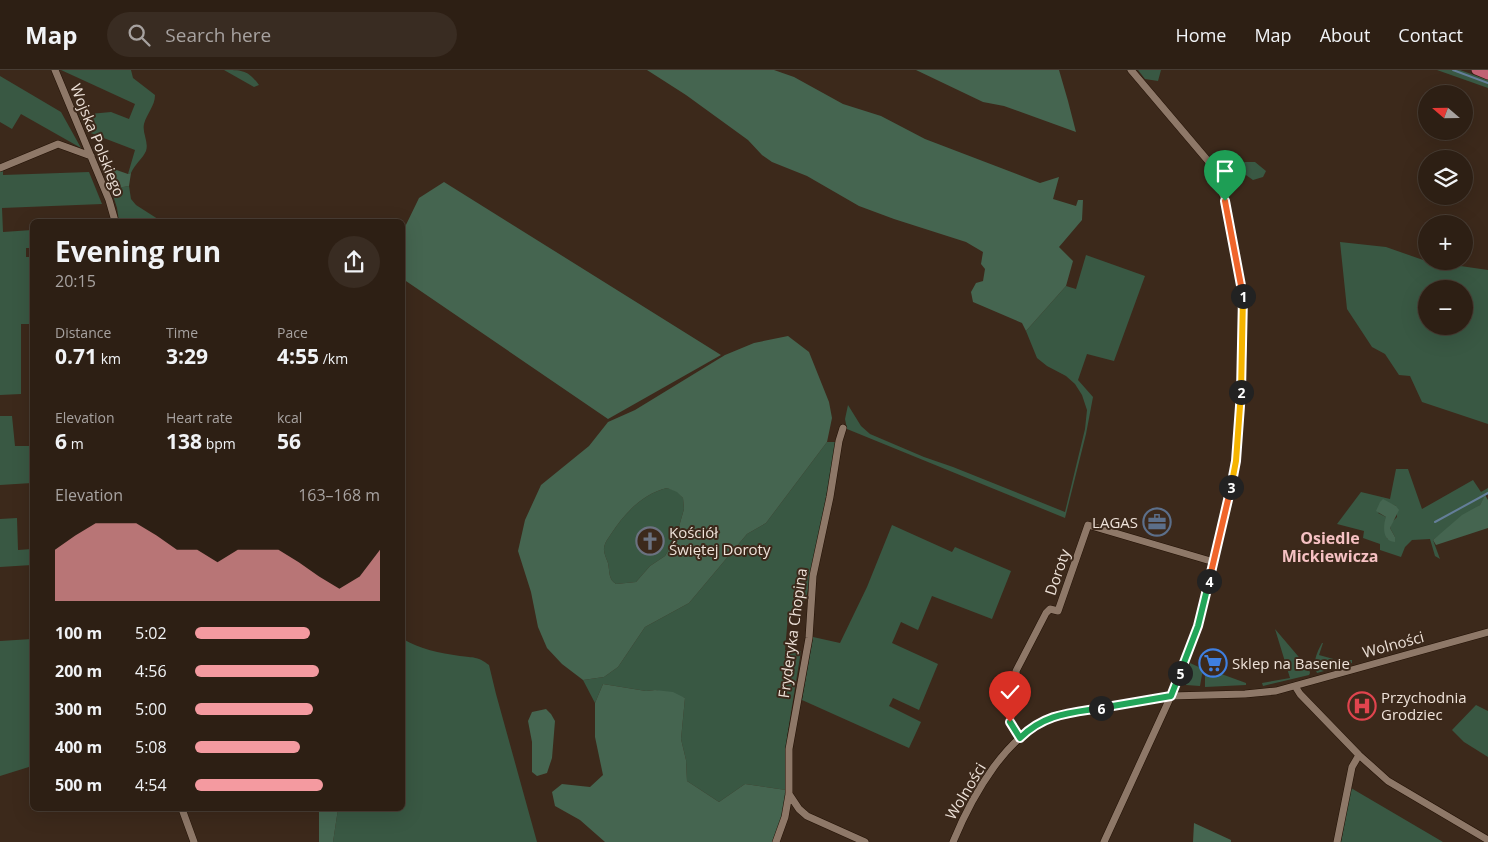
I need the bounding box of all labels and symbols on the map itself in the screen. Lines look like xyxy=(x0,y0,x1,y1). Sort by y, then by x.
street label: Wojska Polskiego xyxy=(66,81,130,199)
north arrow xyxy=(1418,85,1472,140)
pin xyxy=(1204,150,1246,201)
pin: 1 xyxy=(1230,284,1256,308)
pin: 2 xyxy=(1228,380,1254,404)
pin: 3 xyxy=(1218,474,1244,500)
office icon: LAGAS xyxy=(1142,507,1172,537)
place label: LAGAS xyxy=(1092,512,1138,532)
place label: Kościół Świętej Doroty xyxy=(669,522,771,559)
church icon: Kościół Świętej Doroty xyxy=(635,526,665,556)
district label: Osiedle Mickiewicza xyxy=(1282,527,1378,567)
street label: Doroty xyxy=(1040,546,1074,598)
street label: Fryderyka Chopina xyxy=(773,567,811,699)
pin: 4 xyxy=(1196,568,1222,594)
street label: Wolności xyxy=(1360,626,1426,662)
supermarket icon: Sklep na Basenie xyxy=(1198,648,1228,678)
place label: Sklep na Basenie xyxy=(1232,653,1350,673)
pin: 5 xyxy=(1168,660,1192,686)
pin xyxy=(989,671,1031,722)
place label: Przychodnia Grodziec xyxy=(1381,687,1467,724)
hospital icon: Przychodnia Grodziec xyxy=(1347,691,1377,721)
pin: 6 xyxy=(1088,696,1114,720)
street label: Wolności xyxy=(940,759,990,823)

